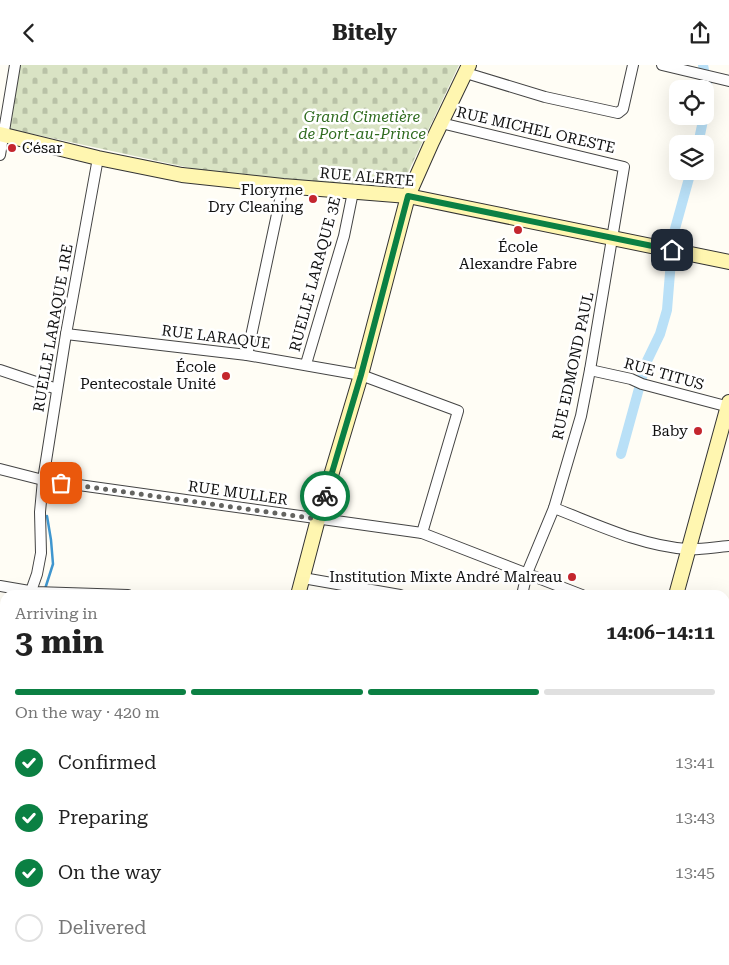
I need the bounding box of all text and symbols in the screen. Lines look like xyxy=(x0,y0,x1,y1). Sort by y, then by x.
icon: back xyxy=(15,19,43,47)
icon: share xyxy=(686,19,714,47)
text: Bitely xyxy=(332,20,397,45)
map controls xyxy=(669,80,714,180)
button: locate xyxy=(669,80,714,125)
street label: RUE MICHEL ORESTE xyxy=(455,103,617,157)
park label: Grand Cimetière de Port-au-Prince xyxy=(298,108,426,143)
button: layers xyxy=(669,135,714,180)
place label: César xyxy=(22,139,62,157)
marker: César xyxy=(6,142,18,154)
street label: RUE ALERTE xyxy=(319,164,415,190)
place label: Floryrne Dry Cleaning xyxy=(208,181,303,216)
marker: Floryrne Dry Cleaning xyxy=(307,193,319,205)
street label: RUELLE LARAQUE 3E xyxy=(286,194,344,354)
marker: École Alexandre Fabre xyxy=(512,224,524,236)
pin xyxy=(651,229,693,271)
icon: home xyxy=(658,236,686,264)
place label: École Alexandre Fabre xyxy=(459,238,577,273)
street label: RUELLE LARAQUE 1RE xyxy=(29,243,77,413)
street label: RUE EDMOND PAUL xyxy=(549,290,597,442)
street label: RUE LARAQUE xyxy=(160,321,272,353)
street label: RUE TITUS xyxy=(622,354,706,394)
place label: École Pentecostale Unité xyxy=(80,358,216,393)
marker: École Pentecostale Unité xyxy=(220,370,232,382)
place label: Baby xyxy=(652,422,688,440)
marker: Baby xyxy=(692,425,704,437)
pin xyxy=(40,462,82,504)
icon: bag xyxy=(47,469,75,497)
courier xyxy=(300,471,350,521)
street label: RUE MULLER xyxy=(187,477,290,509)
icon: bike xyxy=(311,482,339,510)
place label: Institution Mixte André Malreau xyxy=(329,568,563,586)
marker: Institution Mixte André Malreau xyxy=(566,571,578,583)
text: Arriving in xyxy=(15,604,98,623)
text: 14:06–14:11 xyxy=(606,621,715,644)
text: 3 min xyxy=(15,623,104,661)
text: On the way · 420 m xyxy=(15,703,160,722)
icon: check xyxy=(15,749,43,777)
text: Confirmed xyxy=(58,751,156,774)
text: 13:41 xyxy=(675,753,715,772)
icon: check xyxy=(15,804,43,832)
text: Preparing xyxy=(58,806,148,829)
text: 13:43 xyxy=(675,808,715,827)
icon: check xyxy=(15,859,43,887)
text: On the way xyxy=(58,861,161,884)
text: 13:45 xyxy=(675,863,715,882)
text: Delivered xyxy=(58,916,146,939)

